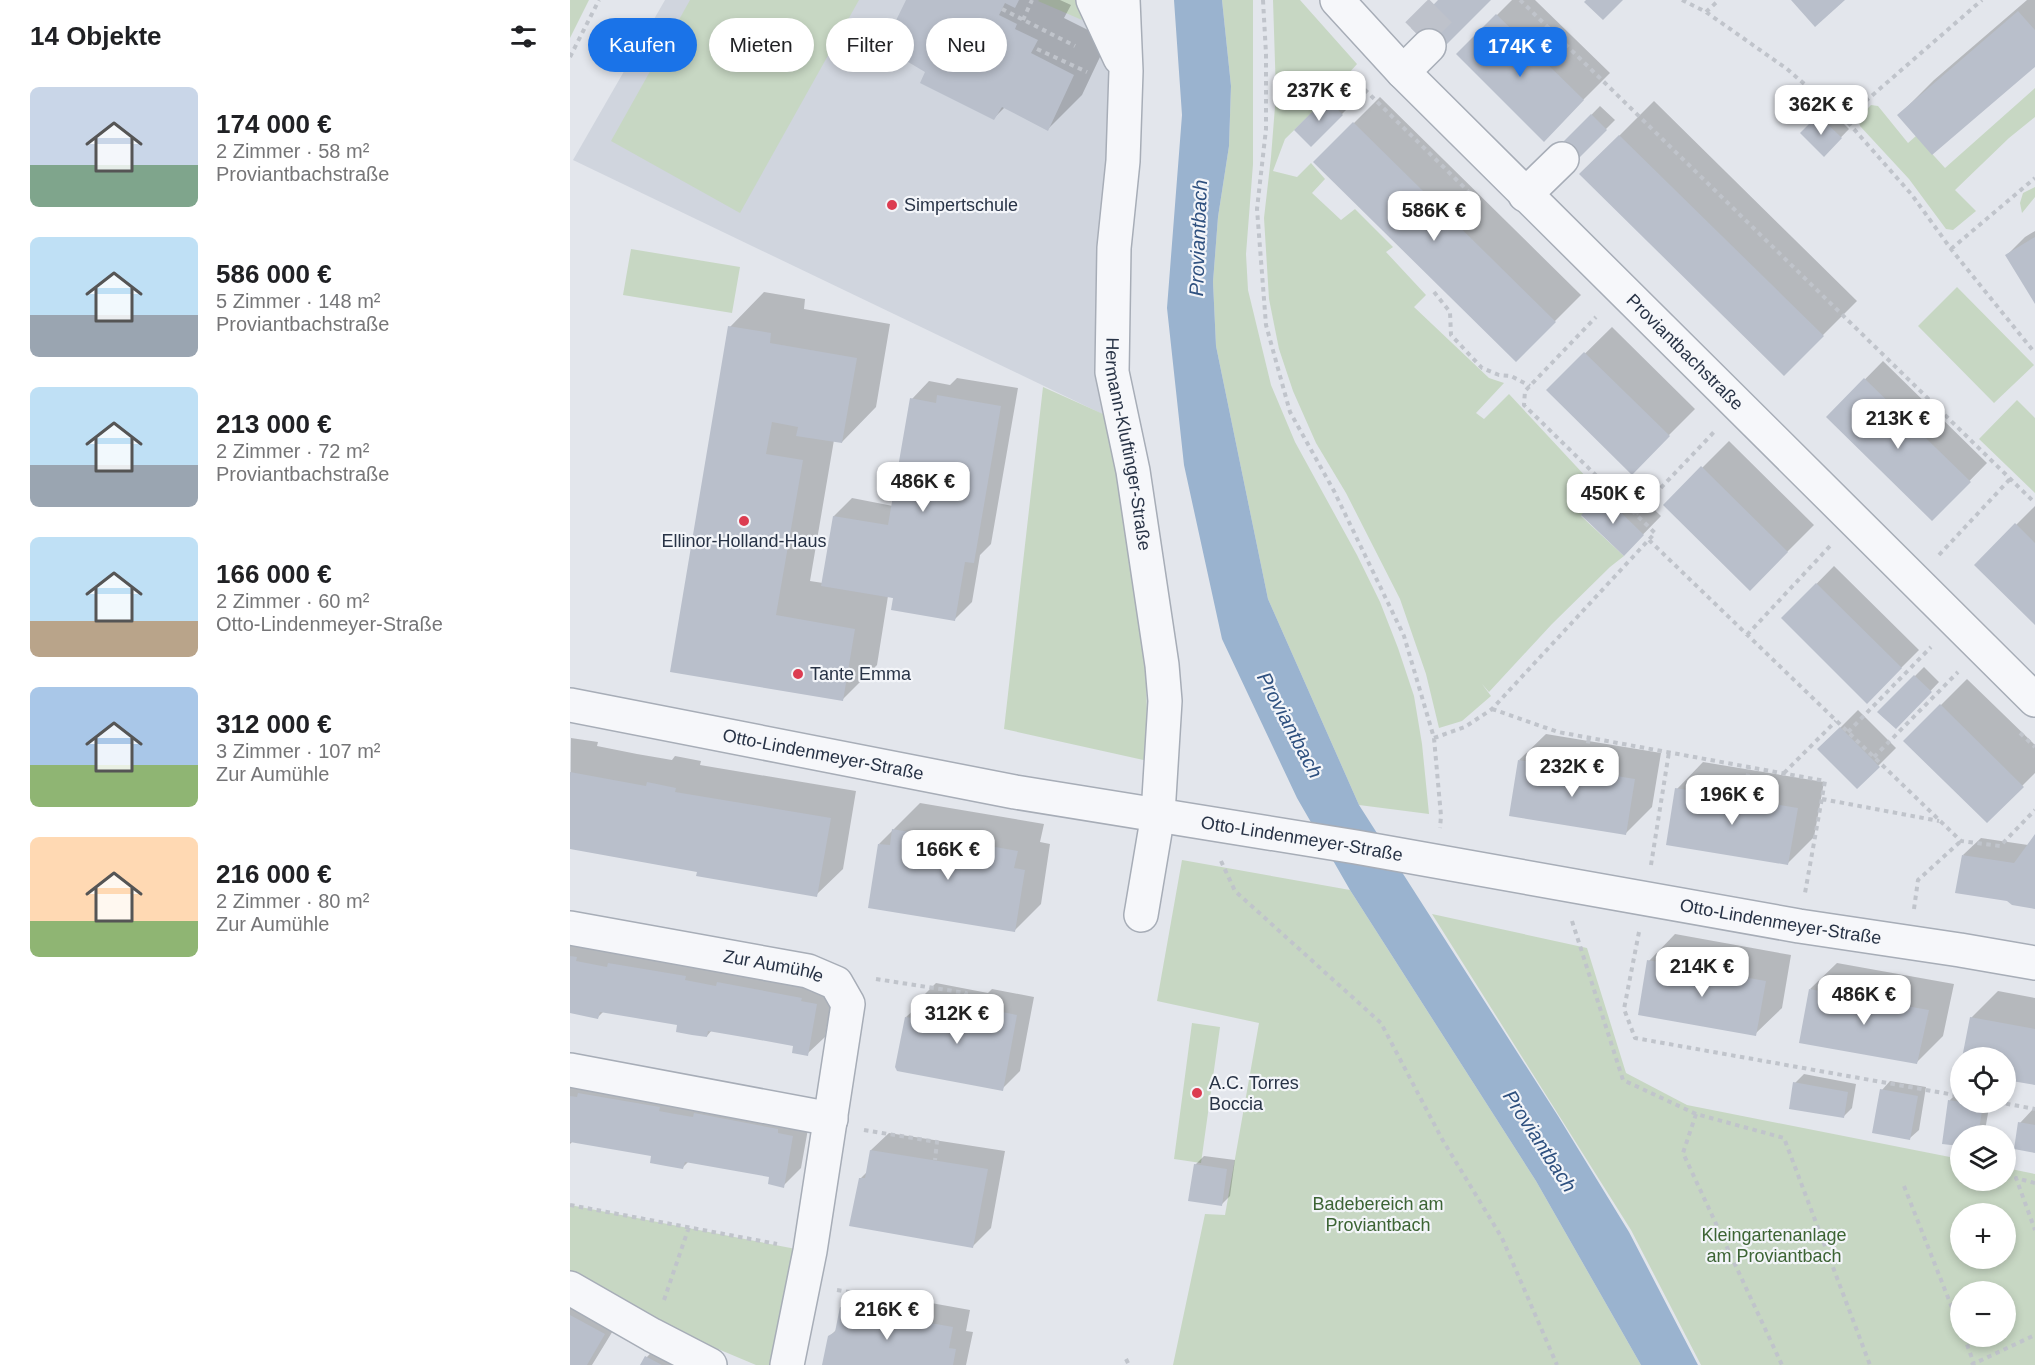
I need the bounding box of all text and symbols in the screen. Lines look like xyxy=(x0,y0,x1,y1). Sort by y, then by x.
chip: Kaufen xyxy=(588,18,697,72)
chip: Mieten xyxy=(709,18,814,72)
chip: Filter xyxy=(826,18,914,72)
chip: Neu xyxy=(926,18,1007,72)
icon: filters xyxy=(507,20,540,53)
text: 14 Objekte xyxy=(30,21,162,51)
pin: 174K € xyxy=(1471,27,1569,78)
text: 174K € xyxy=(1488,35,1552,57)
pin: 237K € xyxy=(1270,71,1368,122)
text: 237K € xyxy=(1287,79,1351,101)
pin: 362K € xyxy=(1772,85,1870,136)
text: 362K € xyxy=(1789,93,1853,115)
text: 174 000 € xyxy=(216,109,332,139)
icon: home xyxy=(78,111,150,183)
text: 2 Zimmer · 58 m² xyxy=(216,140,369,162)
text: Proviantbachstraße xyxy=(216,163,389,185)
water label: Proviantbach xyxy=(1185,179,1211,297)
pin: 586K € xyxy=(1385,191,1483,242)
place label: Simpertschule xyxy=(904,195,1018,215)
marker: Simpertschule xyxy=(885,198,899,212)
text: 586K € xyxy=(1402,199,1466,221)
text: 586 000 € xyxy=(216,259,332,289)
icon: home xyxy=(78,261,150,333)
text: 5 Zimmer · 148 m² xyxy=(216,290,380,312)
street label: Proviantbachstraße xyxy=(1622,290,1747,414)
text: Proviantbachstraße xyxy=(216,313,389,335)
street label: Hermann-Kluftinger-Straße xyxy=(1101,337,1155,552)
pin: 213K € xyxy=(1849,399,1947,450)
text: 213K € xyxy=(1866,407,1930,429)
text: 213 000 € xyxy=(216,409,332,439)
icon: home xyxy=(78,411,150,483)
text: 2 Zimmer · 72 m² xyxy=(216,440,369,462)
pin: 486K € xyxy=(874,462,972,513)
text: Proviantbachstraße xyxy=(216,463,389,485)
text: 486K € xyxy=(891,470,955,492)
pin: 450K € xyxy=(1564,474,1662,525)
text: 450K € xyxy=(1581,482,1645,504)
marker: Ellinor-Holland-Haus xyxy=(737,514,751,528)
place label: Ellinor-Holland-Haus xyxy=(661,531,827,551)
text: 166 000 € xyxy=(216,559,332,589)
icon: home xyxy=(78,561,150,633)
text: 2 Zimmer · 60 m² xyxy=(216,590,369,612)
text: Otto-Lindenmeyer-Straße xyxy=(216,613,443,635)
place label: Tante Emma xyxy=(810,664,912,684)
marker: Tante Emma xyxy=(791,667,805,681)
water label: Proviantbach xyxy=(1253,668,1327,782)
text: 312 000 € xyxy=(216,709,332,739)
icon: home xyxy=(78,711,150,783)
street label: Otto-Lindenmeyer-Straße xyxy=(721,725,925,784)
text: 3 Zimmer · 107 m² xyxy=(216,740,380,762)
pin: 232K € xyxy=(1523,747,1621,798)
text: 232K € xyxy=(1540,755,1604,777)
text: Zur Aumühle xyxy=(216,763,329,785)
pin: 196K € xyxy=(1683,775,1781,826)
text: 196K € xyxy=(1700,783,1764,805)
street label: Otto-Lindenmeyer-Straße xyxy=(1199,812,1404,865)
pin: 166K € xyxy=(899,830,997,881)
text: 166K € xyxy=(916,838,980,860)
text: 216 000 € xyxy=(216,859,332,889)
icon: home xyxy=(78,861,150,933)
text: 2 Zimmer · 80 m² xyxy=(216,890,369,912)
street label: Otto-Lindenmeyer-Straße xyxy=(1678,895,1883,948)
text: Zur Aumühle xyxy=(216,913,329,935)
street label: Zur Aumühle xyxy=(722,946,827,987)
pin: 214K € xyxy=(1653,947,1751,998)
text: 214K € xyxy=(1670,955,1734,977)
pin: 486K € xyxy=(1815,975,1913,1026)
text: 486K € xyxy=(1832,983,1896,1005)
pin: 312K € xyxy=(908,994,1006,1045)
text: 312K € xyxy=(925,1002,989,1024)
map controls xyxy=(1950,1047,2016,1347)
button: locate xyxy=(1950,1047,2016,1113)
place label: A.C. Torres Boccia xyxy=(1209,1073,1299,1114)
marker: A.C. Torres Boccia xyxy=(1190,1086,1204,1100)
water label: Proviantbach xyxy=(1499,1086,1581,1196)
button: layers xyxy=(1950,1125,2016,1191)
park label: Badebereich am Proviantbach xyxy=(1312,1194,1444,1235)
button: + xyxy=(1950,1203,2016,1269)
park label: Kleingartenanlage am Proviantbach xyxy=(1701,1225,1847,1266)
button: − xyxy=(1950,1281,2016,1347)
pin: 216K € xyxy=(838,1290,936,1341)
text: 216K € xyxy=(855,1298,919,1320)

